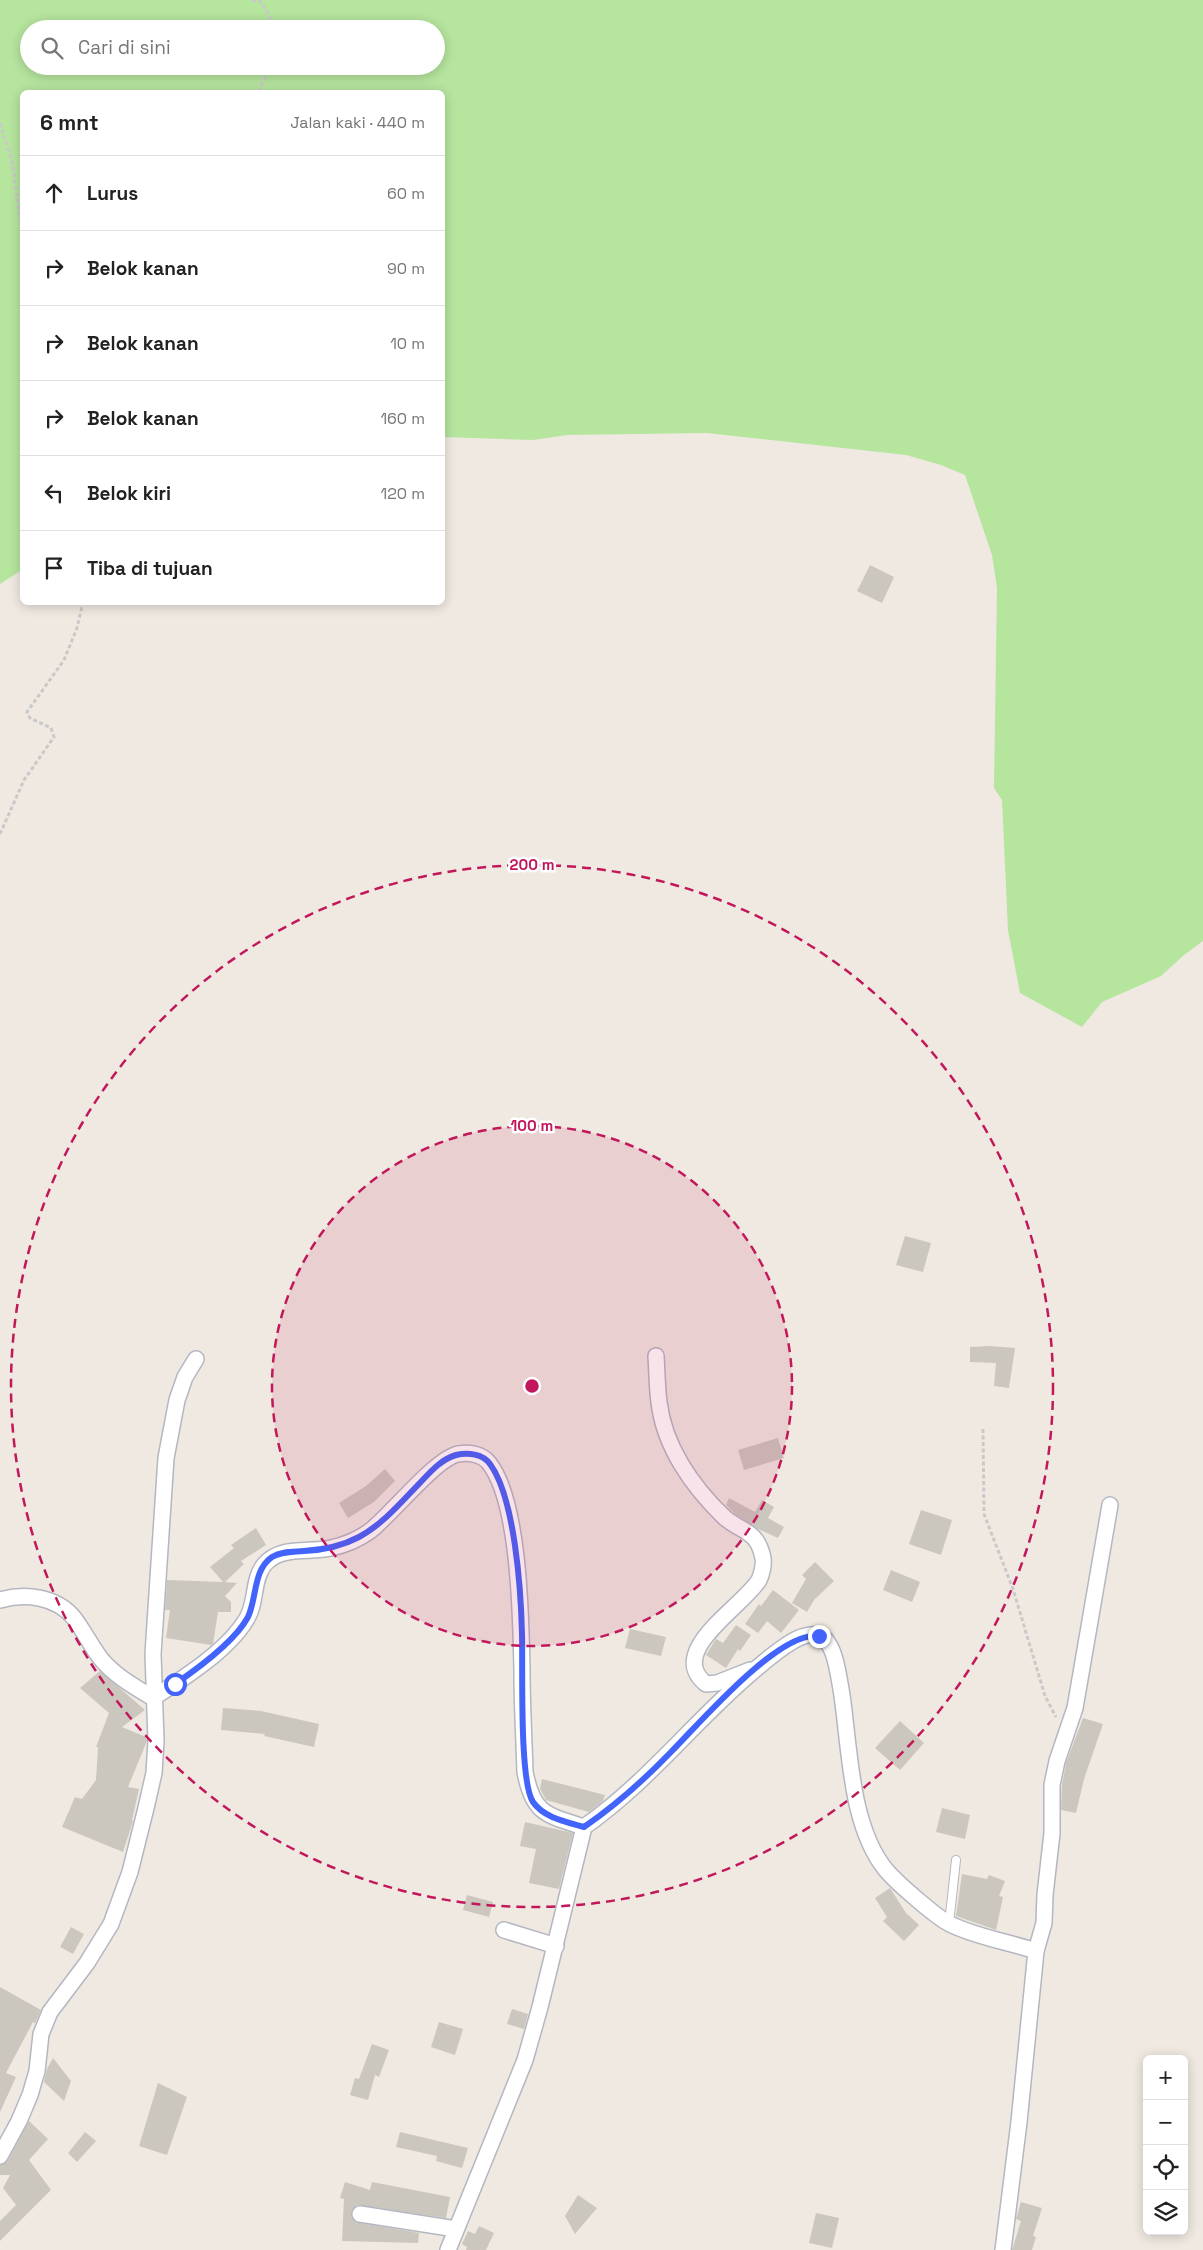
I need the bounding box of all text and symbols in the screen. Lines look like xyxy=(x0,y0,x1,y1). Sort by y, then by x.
search box xyxy=(20,20,445,75)
icon: search xyxy=(38,34,66,62)
text: Cari di sini xyxy=(78,35,171,60)
text: 6 mnt xyxy=(40,109,98,136)
text: Jalan kaki · 440 m xyxy=(290,112,425,133)
icon: ahead xyxy=(40,179,68,207)
text: Lurus xyxy=(87,181,138,206)
text: 60 m xyxy=(387,183,425,204)
icon: right xyxy=(40,254,68,282)
text: Belok kanan xyxy=(87,256,199,281)
text: 90 m xyxy=(387,258,425,279)
icon: right xyxy=(40,329,68,357)
text: Belok kanan xyxy=(87,331,199,356)
text: 10 m xyxy=(390,333,425,354)
icon: right xyxy=(40,404,68,432)
text: Belok kanan xyxy=(87,406,199,431)
text: 160 m xyxy=(380,408,425,429)
icon: left xyxy=(40,479,68,507)
text: Belok kiri xyxy=(87,481,171,506)
text: 120 m xyxy=(381,483,425,504)
icon: arrive xyxy=(40,554,68,582)
text: Tiba di tujuan xyxy=(87,556,213,581)
text: 200 m xyxy=(510,855,554,874)
text: 100 m xyxy=(511,1116,553,1135)
centre of rings xyxy=(523,1377,541,1395)
route end xyxy=(808,1625,831,1648)
route start xyxy=(164,1673,187,1696)
map controls xyxy=(1143,2055,1188,2235)
button: + xyxy=(1143,2055,1188,2100)
button: − xyxy=(1143,2100,1188,2145)
button: locate xyxy=(1143,2145,1188,2190)
button: layers xyxy=(1143,2190,1188,2235)

